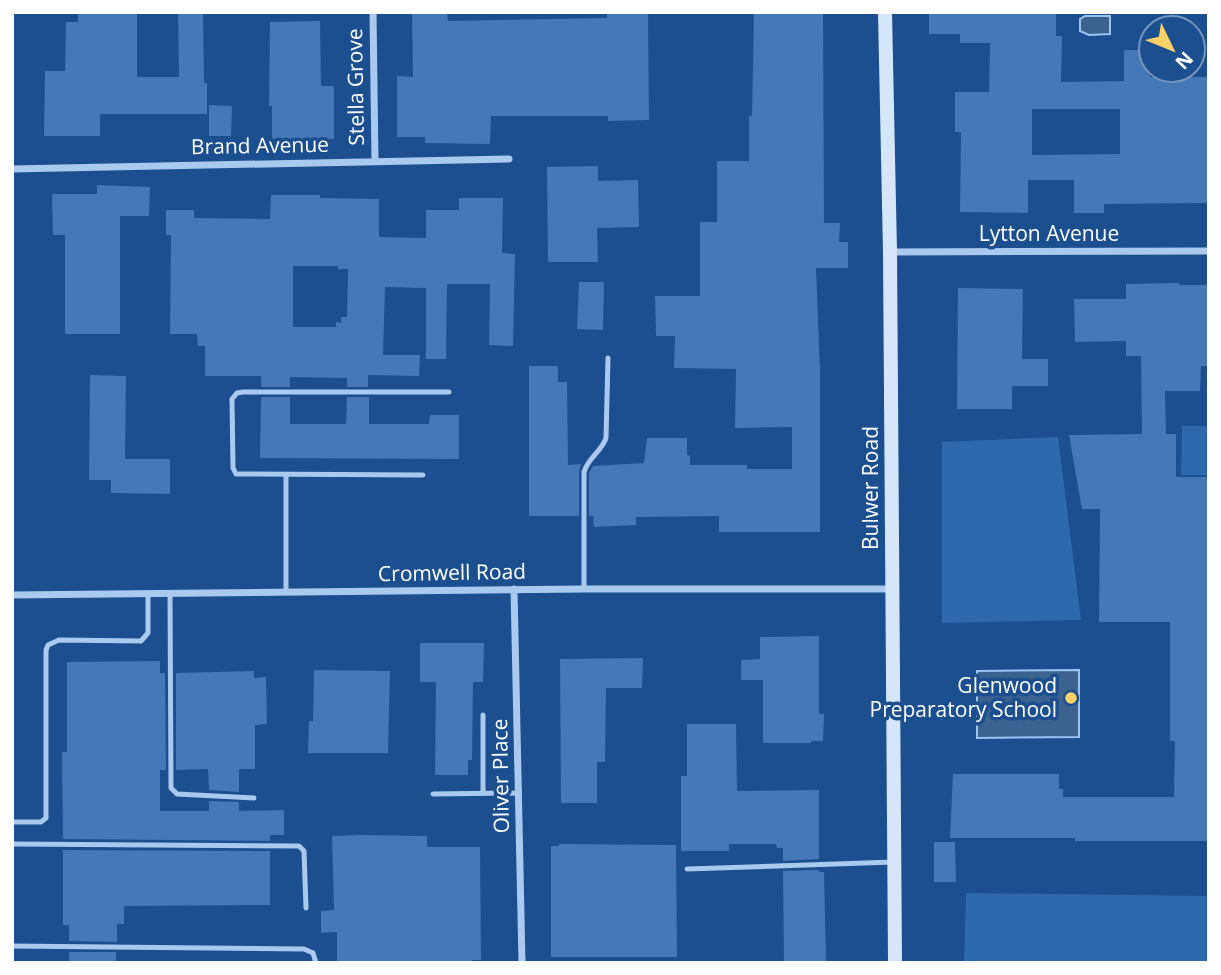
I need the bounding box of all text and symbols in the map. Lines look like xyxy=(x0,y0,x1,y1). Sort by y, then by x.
north arrow xyxy=(1137,14,1207,84)
street label: Stella Grove xyxy=(340,28,370,146)
text: N xyxy=(1170,46,1199,75)
street label: Brand Avenue xyxy=(191,130,329,160)
street label: Lytton Avenue xyxy=(979,219,1119,247)
street label: Bulwer Road xyxy=(856,426,884,550)
street label: Cromwell Road xyxy=(378,557,526,587)
place label: Glenwood Preparatory School xyxy=(870,671,1057,723)
marker: Glenwood Preparatory School xyxy=(1063,690,1079,706)
street label: Oliver Place xyxy=(485,718,515,834)

